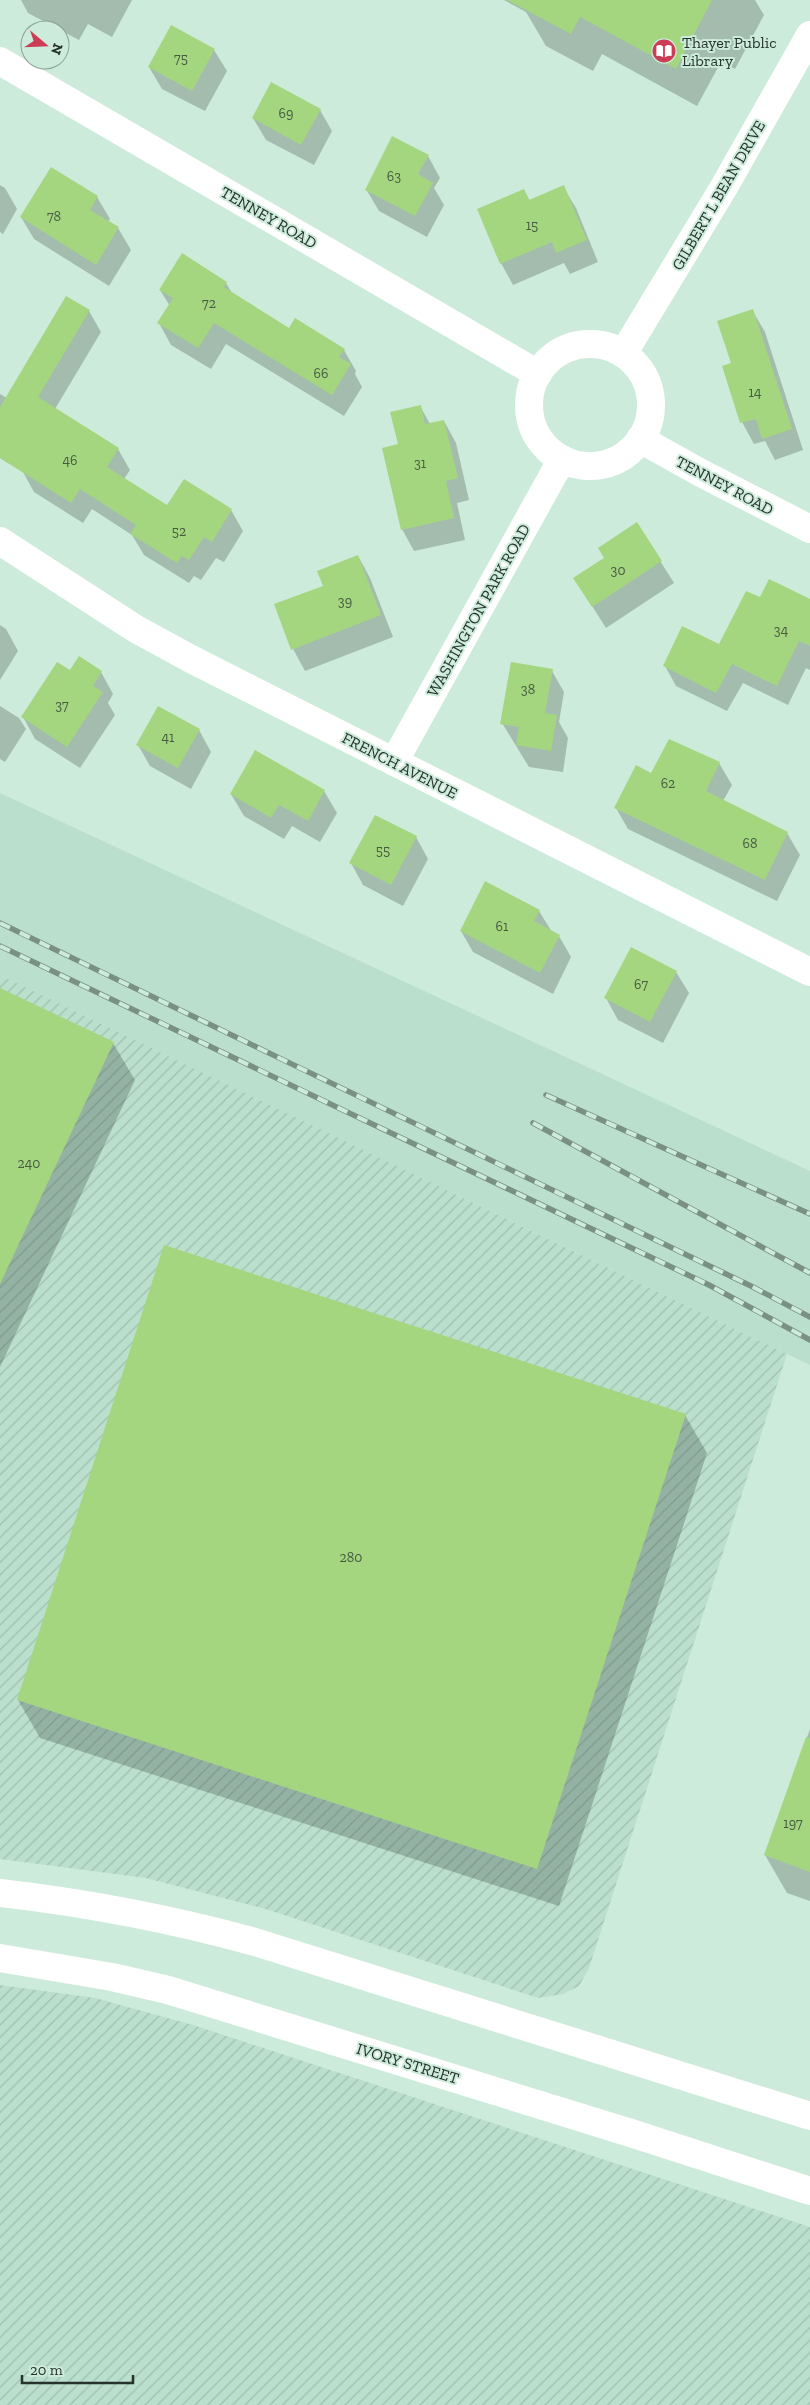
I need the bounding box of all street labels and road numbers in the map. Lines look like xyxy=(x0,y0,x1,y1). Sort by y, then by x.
street label: GILBERT L BEAN DRIVE xyxy=(668,117,769,274)
street label: TENNEY ROAD xyxy=(217,182,320,253)
street label: TENNEY ROAD xyxy=(673,452,777,519)
street label: WASHINGTON PARK ROAD xyxy=(423,521,534,700)
street label: FRENCH AVENUE xyxy=(339,728,461,803)
street label: IVORY STREET xyxy=(354,2039,461,2088)

